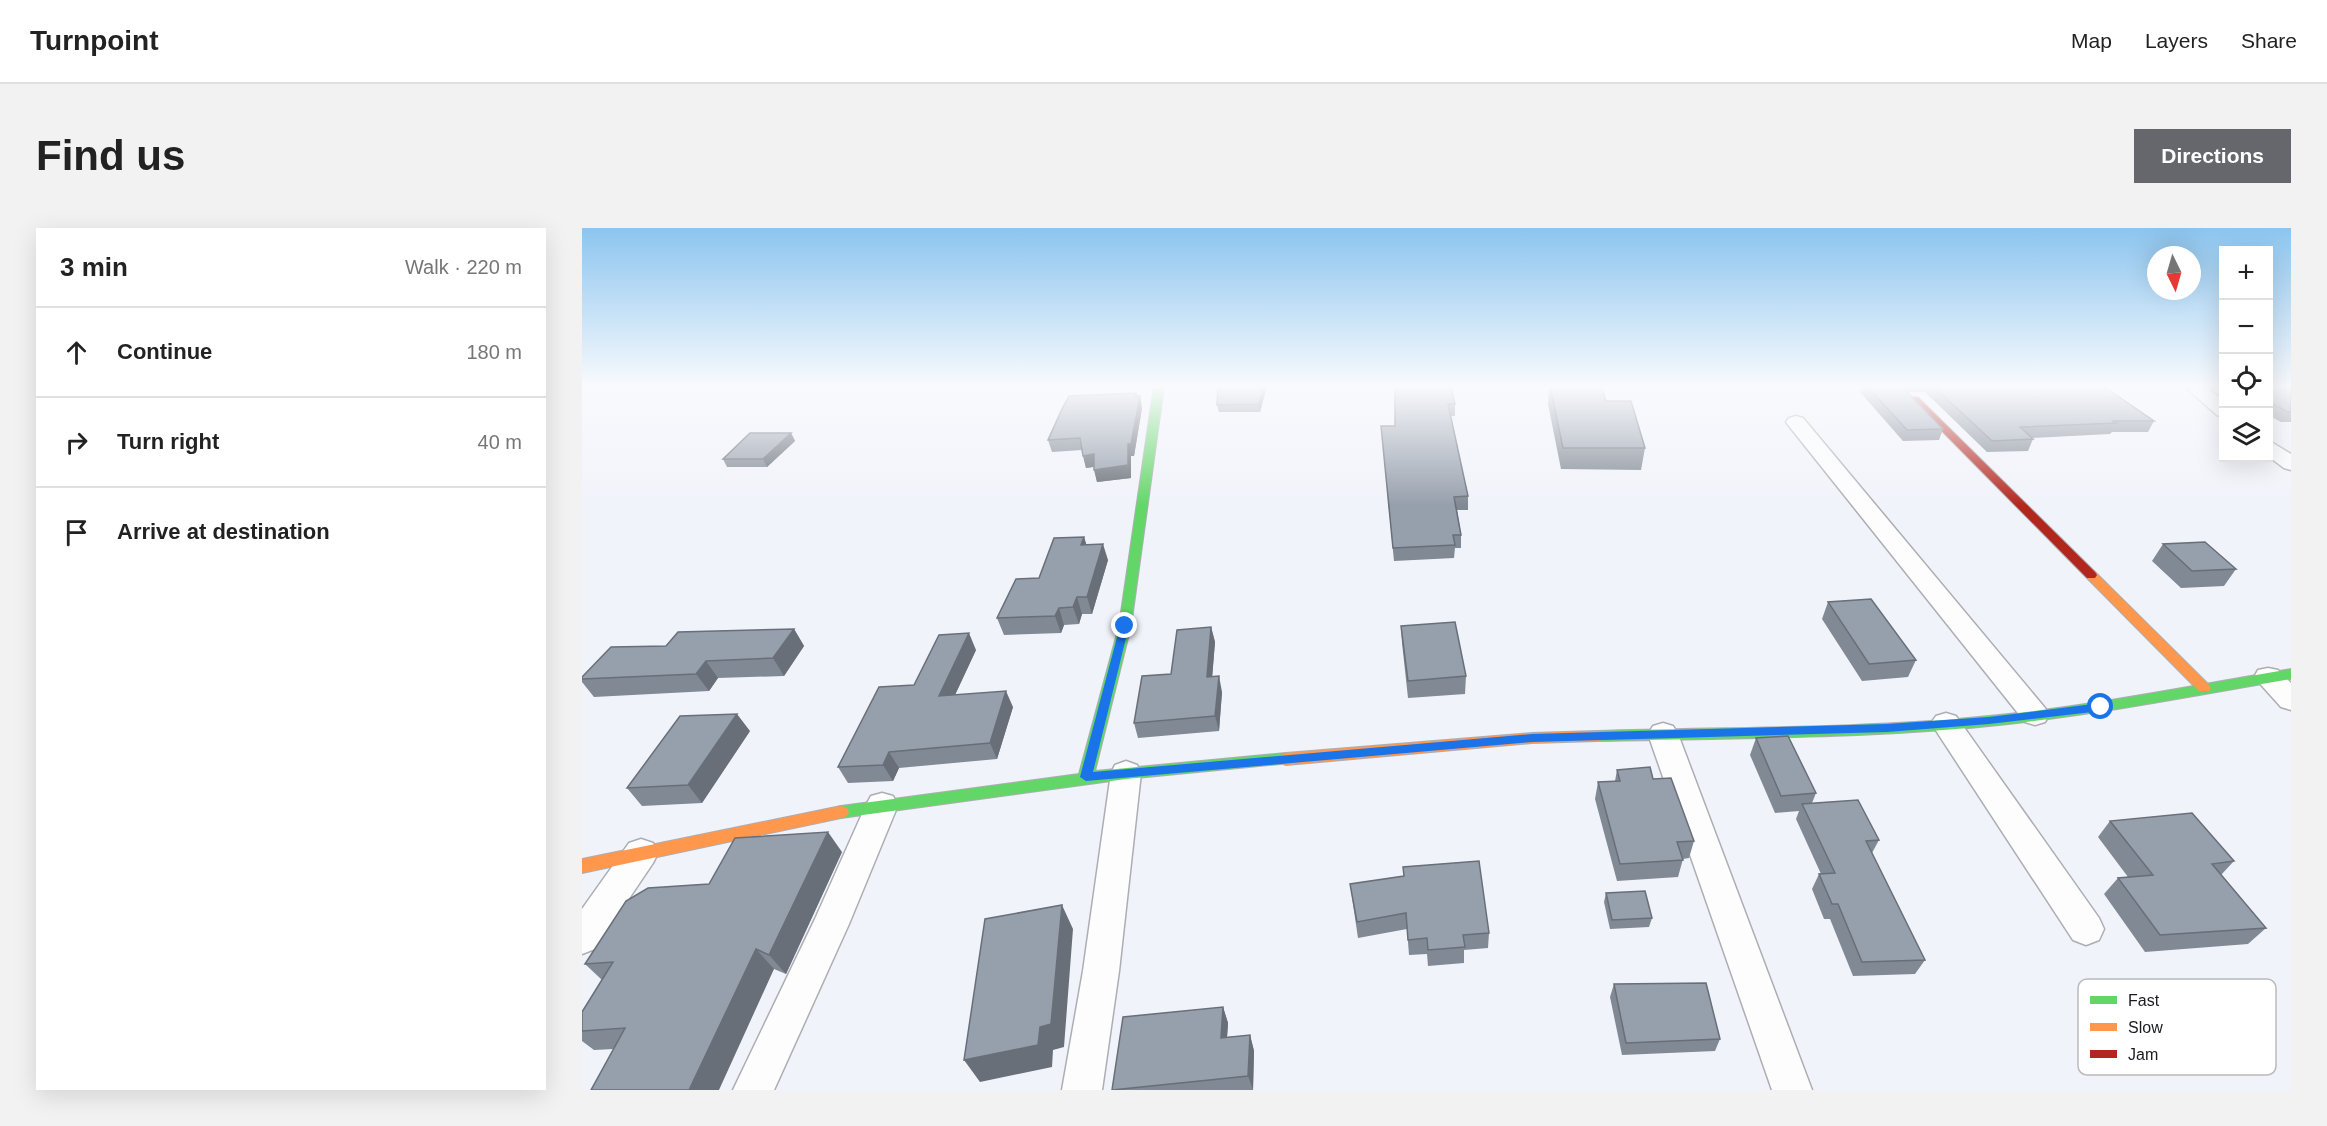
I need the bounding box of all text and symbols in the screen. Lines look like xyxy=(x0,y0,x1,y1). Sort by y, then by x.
text: Turnpoint xyxy=(30,25,159,56)
text: Map xyxy=(2071,29,2112,52)
text: Layers xyxy=(2145,29,2208,52)
text: Share xyxy=(2241,29,2297,52)
button: Directions xyxy=(2134,129,2291,183)
text: Find us xyxy=(36,132,185,179)
north arrow xyxy=(2147,246,2201,300)
map controls xyxy=(2219,246,2273,462)
button: + xyxy=(2219,246,2273,300)
text: 3 min xyxy=(60,252,128,282)
text: Walk · 220 m xyxy=(405,256,522,278)
button: − xyxy=(2219,300,2273,354)
icon: ahead xyxy=(60,336,93,369)
text: Continue xyxy=(117,339,212,364)
text: 180 m xyxy=(466,341,522,363)
button: locate xyxy=(2219,354,2273,408)
button: layers xyxy=(2219,408,2273,462)
icon: right xyxy=(60,426,93,459)
text: Turn right xyxy=(117,429,219,454)
text: 40 m xyxy=(478,431,522,453)
icon: arrive xyxy=(60,516,93,549)
text: Arrive at destination xyxy=(117,519,330,544)
route end xyxy=(1111,612,1137,638)
route start xyxy=(2087,693,2113,719)
legend xyxy=(2078,979,2276,1075)
text: Fast xyxy=(2128,992,2160,1009)
text: Slow xyxy=(2128,1019,2163,1036)
text: Jam xyxy=(2128,1046,2158,1063)

